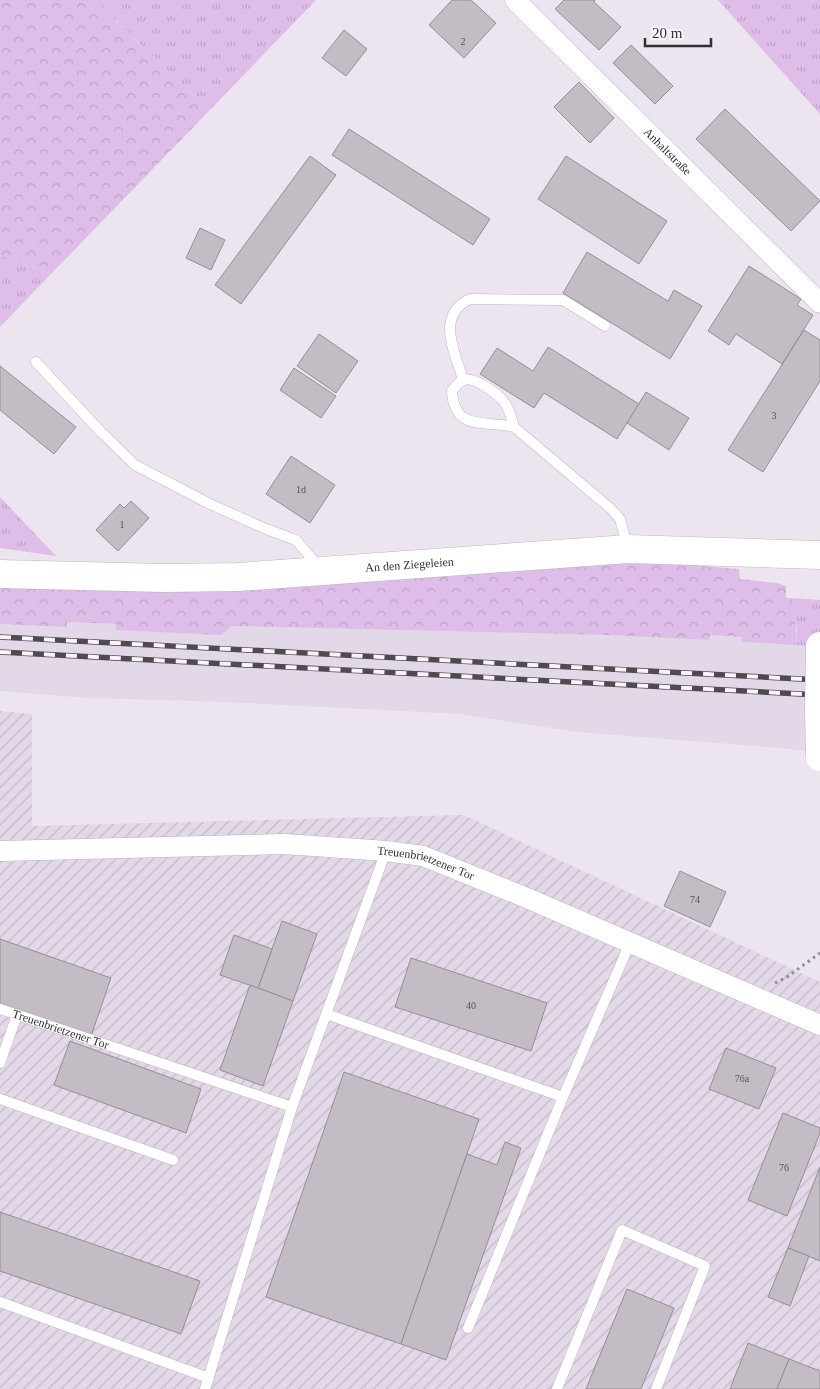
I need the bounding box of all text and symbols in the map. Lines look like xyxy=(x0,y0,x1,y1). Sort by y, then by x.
scale bar xyxy=(645,15,711,47)
text: 20 m xyxy=(652,25,683,41)
house number: 2 xyxy=(461,36,466,47)
street label: Anhaltstraße xyxy=(641,125,694,178)
house number: 3 xyxy=(772,410,777,421)
house number: 1d xyxy=(296,484,306,495)
house number: 1 xyxy=(120,519,125,530)
street label: An den Ziegeleien xyxy=(365,555,454,575)
street label: Treuenbrietzener Tor xyxy=(377,843,476,883)
house number: 74 xyxy=(690,894,700,905)
house number: 40 xyxy=(466,1000,476,1011)
street label: Treuenbrietzener Tor xyxy=(11,1007,111,1052)
house number: 76a xyxy=(735,1073,750,1084)
house number: 76 xyxy=(779,1162,789,1173)

